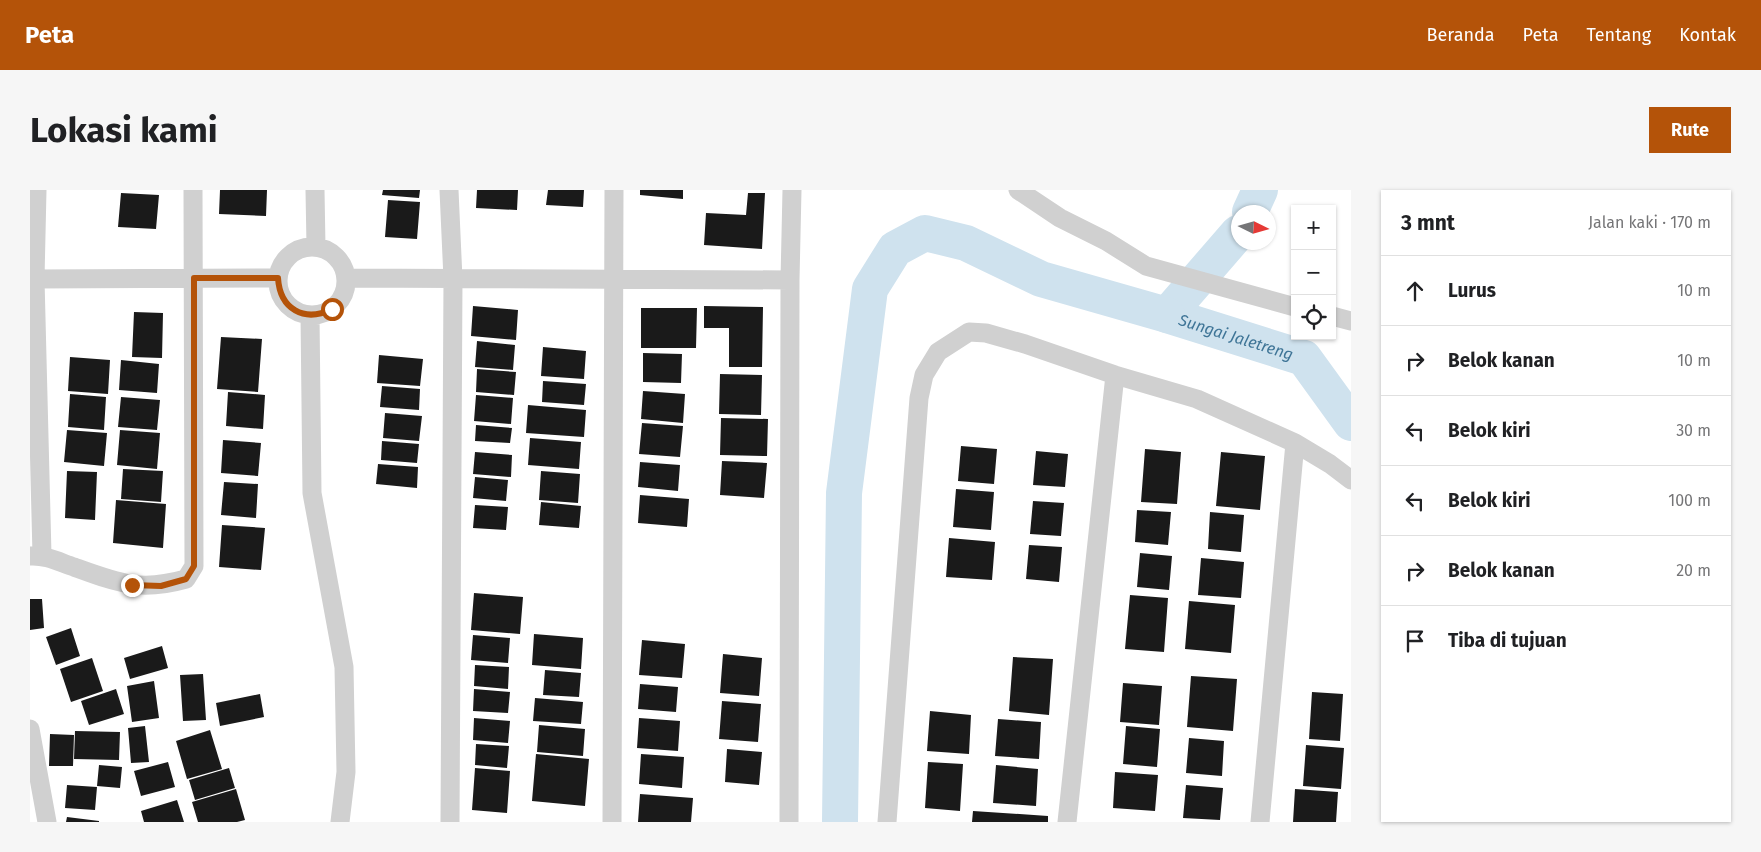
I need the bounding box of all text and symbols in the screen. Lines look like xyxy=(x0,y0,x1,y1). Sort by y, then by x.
text: Peta xyxy=(25,21,74,49)
text: Beranda xyxy=(1427,24,1495,46)
text: Peta xyxy=(1523,24,1558,46)
text: Tentang xyxy=(1586,24,1651,46)
text: Kontak xyxy=(1679,24,1736,46)
button: Rute xyxy=(1649,107,1731,153)
text: Lokasi kami xyxy=(30,109,218,151)
north arrow xyxy=(1231,205,1276,250)
map controls xyxy=(1291,205,1336,340)
button: + xyxy=(1291,205,1336,250)
text: 3 mnt xyxy=(1401,210,1455,236)
text: Jalan kaki · 170 m xyxy=(1588,213,1711,232)
button: − xyxy=(1291,250,1336,295)
icon: ahead xyxy=(1401,277,1429,305)
text: Lurus xyxy=(1448,279,1496,302)
text: 10 m xyxy=(1677,281,1711,300)
button: locate xyxy=(1291,295,1336,340)
route start xyxy=(321,298,344,321)
water label: Sungai Jaletreng xyxy=(1175,310,1296,364)
icon: right xyxy=(1401,347,1429,375)
text: Belok kanan xyxy=(1448,349,1555,372)
text: 10 m xyxy=(1677,351,1711,370)
icon: left xyxy=(1401,417,1429,445)
text: Belok kiri xyxy=(1448,419,1531,442)
text: 30 m xyxy=(1676,421,1711,440)
icon: left xyxy=(1401,487,1429,515)
text: Belok kiri xyxy=(1448,489,1531,512)
text: 100 m xyxy=(1668,491,1711,510)
icon: right xyxy=(1401,557,1429,585)
text: Belok kanan xyxy=(1448,559,1555,582)
text: 20 m xyxy=(1676,561,1711,580)
route end xyxy=(121,574,144,597)
icon: arrive xyxy=(1401,627,1429,655)
text: Tiba di tujuan xyxy=(1448,629,1567,652)

